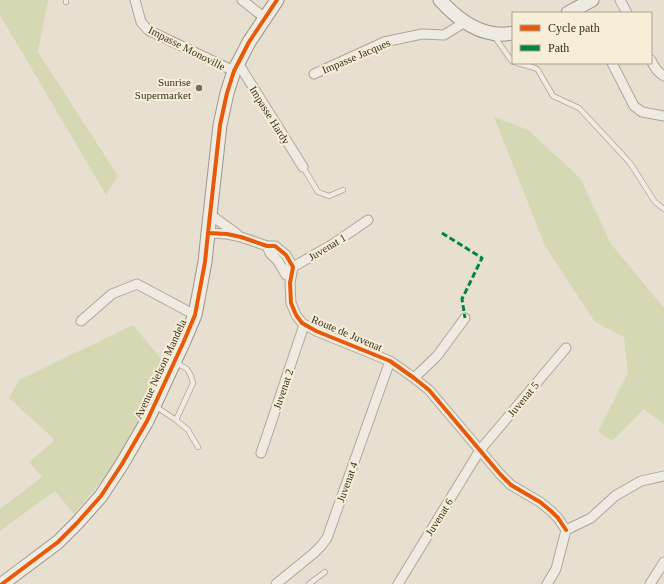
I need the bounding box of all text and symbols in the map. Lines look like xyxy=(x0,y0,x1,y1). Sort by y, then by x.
legend xyxy=(512,12,652,64)
text: Cycle path xyxy=(548,21,600,35)
street label: Impasse Monoville xyxy=(147,23,228,73)
street label: Impasse Jacques xyxy=(320,36,392,76)
text: Path xyxy=(548,41,569,55)
place label: Sunrise Supermarket xyxy=(135,76,191,101)
marker: Sunrise Supermarket xyxy=(194,83,204,93)
street label: Impasse Hardy xyxy=(247,84,293,147)
street label: Juvenat 1 xyxy=(306,231,348,263)
street label: Route de Juvenat xyxy=(310,313,384,353)
street label: Avenue Nelson Mandela xyxy=(132,317,188,421)
street label: Juvenat 2 xyxy=(271,367,295,411)
street label: Juvenat 5 xyxy=(505,379,541,419)
street label: Juvenat 4 xyxy=(334,460,360,504)
street label: Juvenat 6 xyxy=(423,496,455,538)

